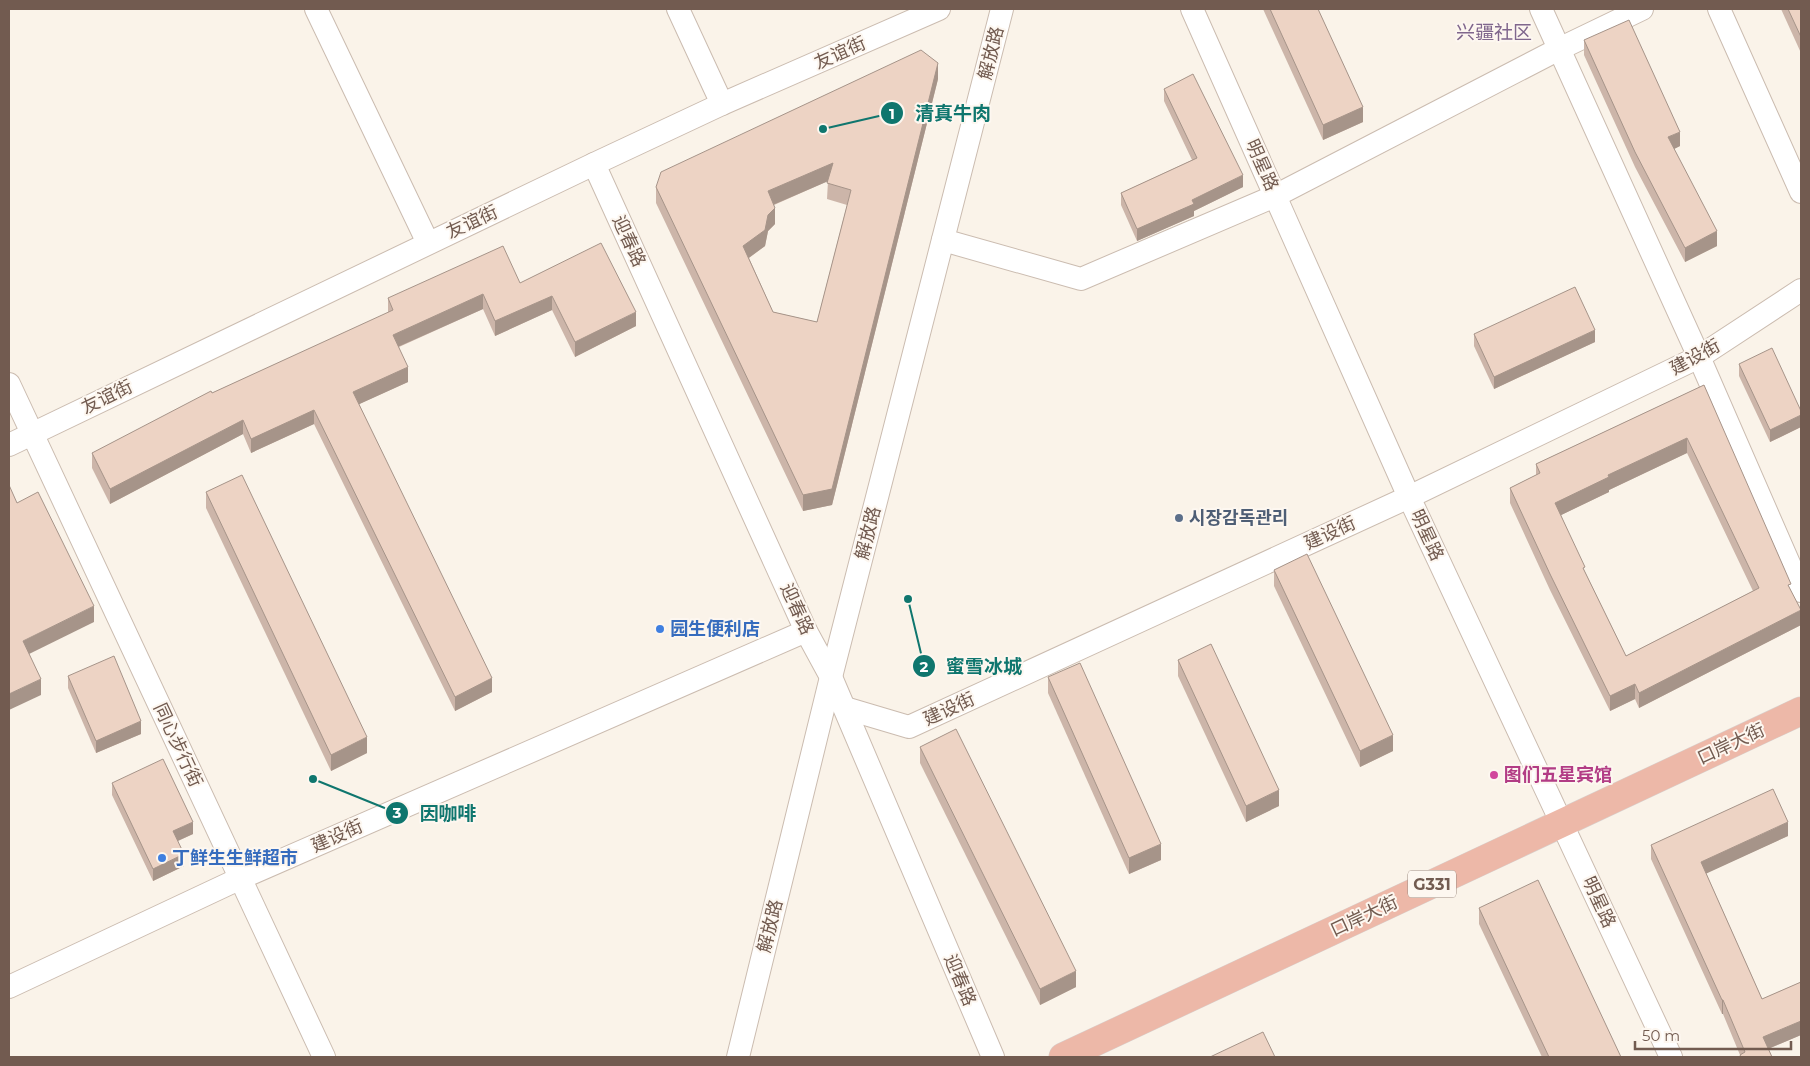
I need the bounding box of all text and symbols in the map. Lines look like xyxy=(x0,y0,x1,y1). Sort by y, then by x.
district label: 兴疆社区 xyxy=(1456,21,1532,44)
street label: 解放路 xyxy=(974,24,1008,82)
street label: 友谊街 xyxy=(811,32,869,74)
callout: 清真牛肉 xyxy=(880,96,1001,130)
text: 清真牛肉 xyxy=(915,102,991,125)
text: 1 xyxy=(889,104,895,123)
street label: 明星路 xyxy=(1241,136,1283,194)
street label: 友谊街 xyxy=(443,201,501,243)
street label: 迎春路 xyxy=(608,212,650,270)
street label: 建设街 xyxy=(1666,334,1724,380)
street label: 友谊街 xyxy=(78,375,136,419)
street label: 解放路 xyxy=(851,504,885,562)
street label: 明星路 xyxy=(1406,506,1448,564)
place label: 시장감독관리 xyxy=(1189,507,1288,529)
marker: 시장감독관리 xyxy=(1173,512,1185,524)
street label: 建设街 xyxy=(1301,512,1359,554)
street label: 迎春路 xyxy=(776,580,818,638)
place label: 园生便利店 xyxy=(670,618,760,640)
marker: 园生便利店 xyxy=(654,623,666,635)
callout: 蜜雪冰城 xyxy=(911,649,1032,683)
text: 蜜雪冰城 xyxy=(946,655,1022,678)
text: 2 xyxy=(920,657,929,676)
street label: 建设街 xyxy=(920,688,978,730)
street label: 同心步行街 xyxy=(149,700,207,790)
street label: 口岸大街 xyxy=(1694,719,1768,769)
place label: 图们五星宾馆 xyxy=(1504,764,1612,786)
marker: 图们五星宾馆 xyxy=(1488,769,1500,781)
callout: 因咖啡 xyxy=(384,796,486,830)
text: 因咖啡 xyxy=(419,802,477,825)
text: 3 xyxy=(392,803,402,822)
street label: 建设街 xyxy=(308,815,366,857)
place label: 丁鲜生生鲜超市 xyxy=(172,847,298,869)
marker: 丁鲜生生鲜超市 xyxy=(156,852,168,864)
road number: G331 xyxy=(1408,871,1456,898)
street label: 明星路 xyxy=(1578,873,1620,931)
street label: 口岸大街 xyxy=(1327,891,1401,941)
street label: 解放路 xyxy=(753,897,787,955)
street label: 迎春路 xyxy=(939,951,981,1009)
scale bar xyxy=(1635,1018,1791,1050)
text: 50 m xyxy=(1642,1026,1680,1045)

